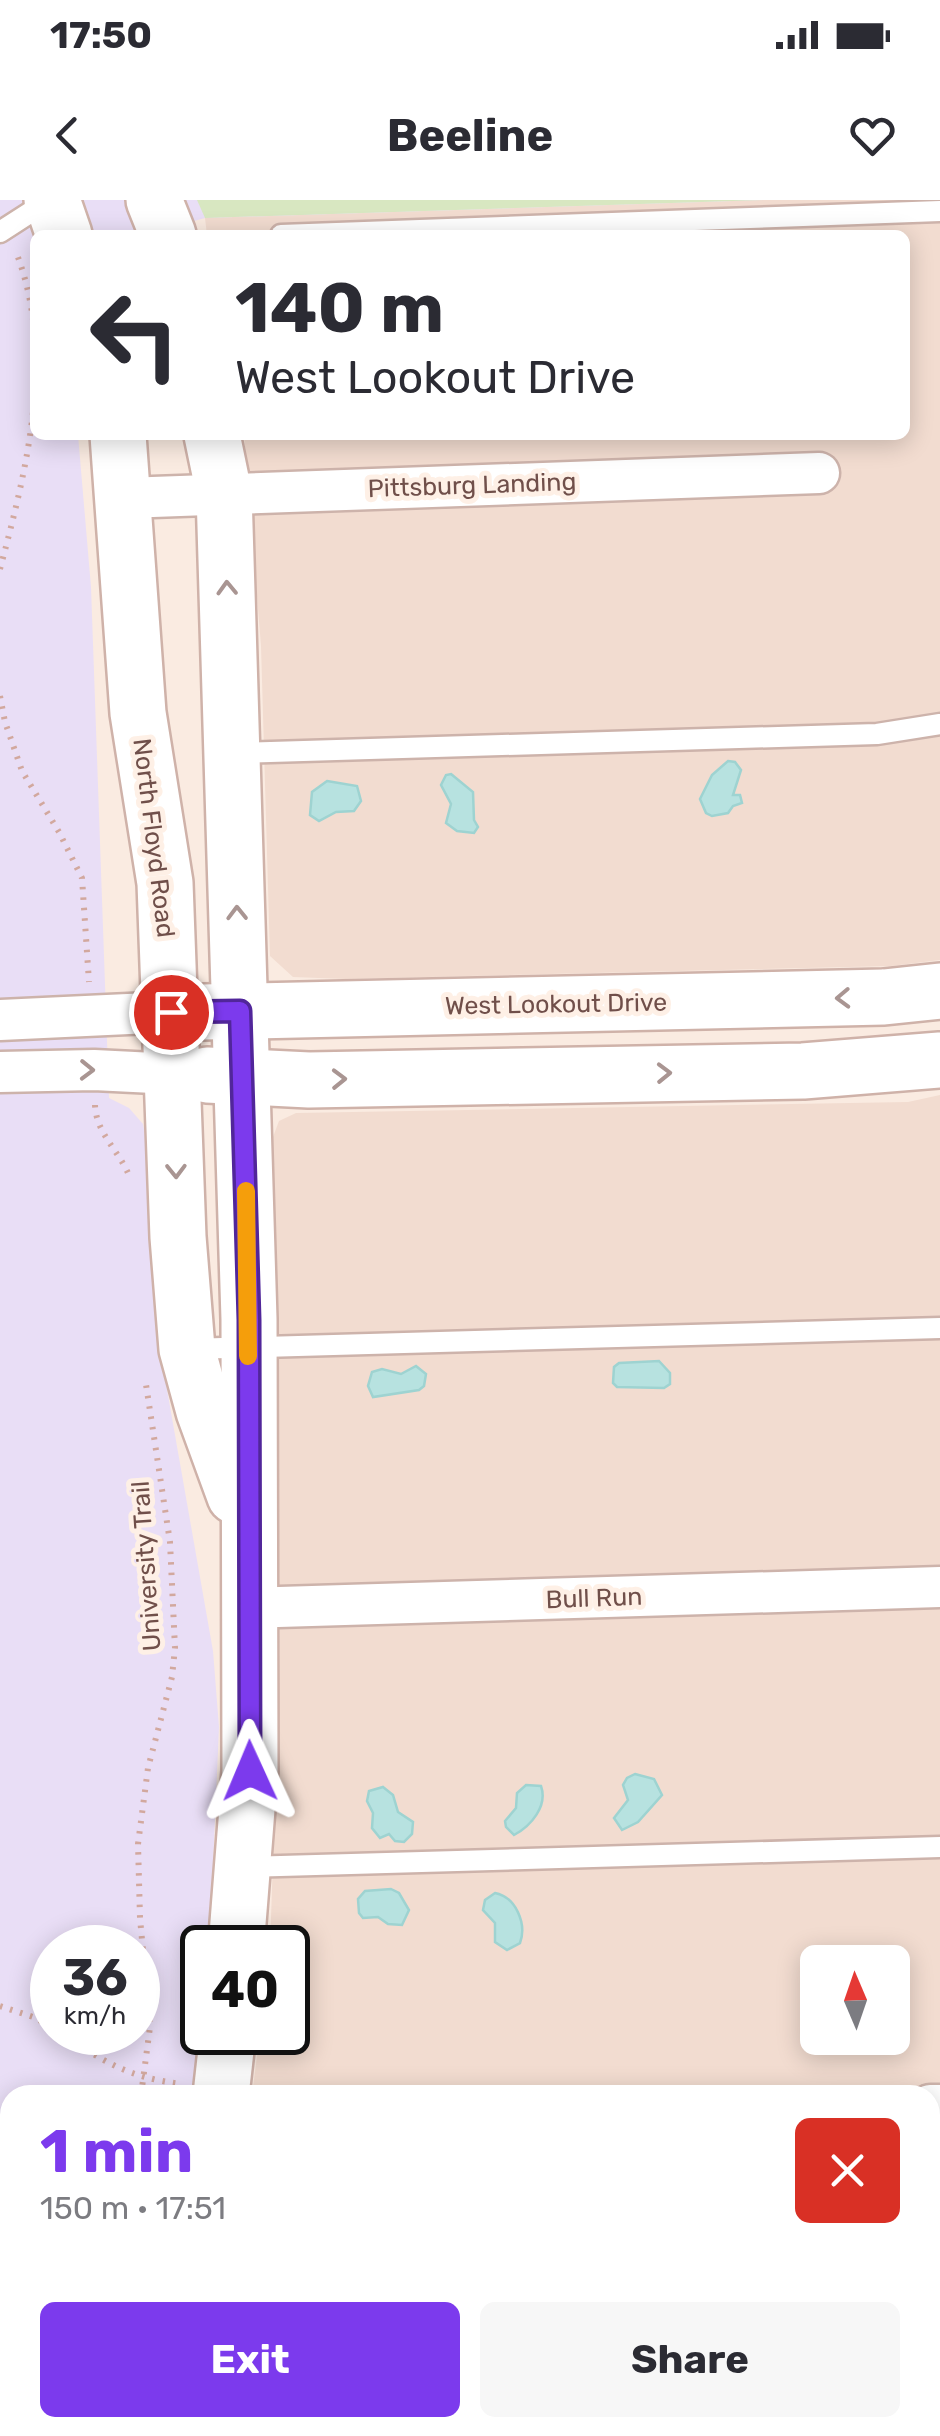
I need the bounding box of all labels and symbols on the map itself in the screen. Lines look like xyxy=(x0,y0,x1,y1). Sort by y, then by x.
street label: Pittsburg Landing xyxy=(367,467,577,503)
one-way arrow xyxy=(217,580,238,596)
street label: North Floyd Road xyxy=(127,737,181,939)
one-way arrow xyxy=(226,905,248,920)
pin xyxy=(129,970,214,1055)
one-way arrow xyxy=(834,987,850,1008)
street label: West Lookout Drive xyxy=(445,988,667,1020)
one-way arrow xyxy=(80,1060,96,1081)
one-way arrow xyxy=(656,1063,672,1084)
one-way arrow xyxy=(331,1069,347,1090)
one-way arrow xyxy=(166,1164,187,1180)
street label: University Trail xyxy=(126,1480,166,1652)
street label: Bull Run xyxy=(545,1582,643,1614)
position arrow xyxy=(198,1719,302,1823)
speed limit sign: 40 xyxy=(180,1925,310,2055)
north arrow xyxy=(800,1945,910,2055)

